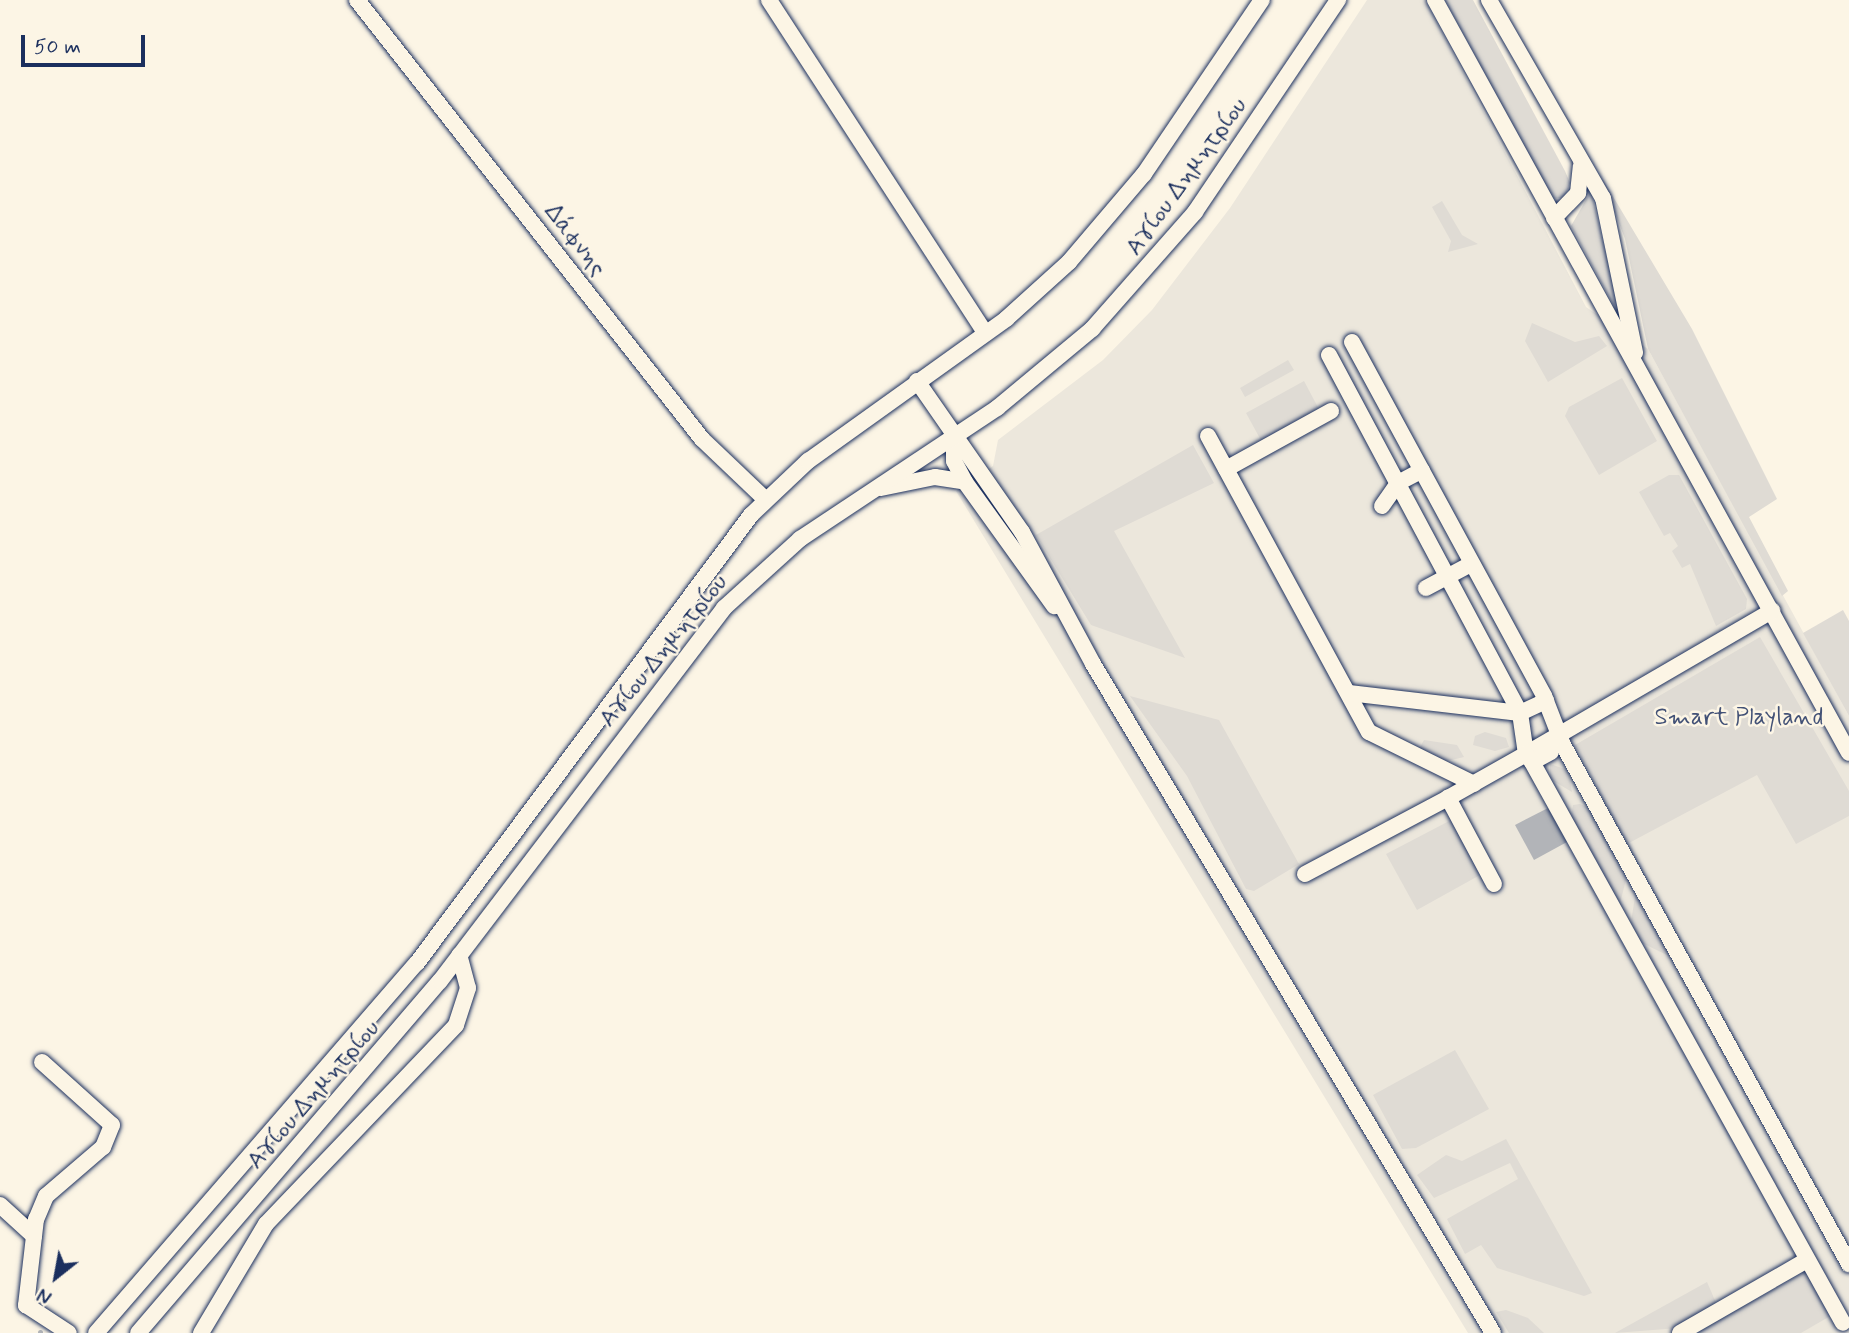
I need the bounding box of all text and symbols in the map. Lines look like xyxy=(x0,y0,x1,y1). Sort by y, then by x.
scale bar xyxy=(24,21,149,65)
text: 50 m xyxy=(34,33,81,61)
street label: Αγίου Δημητρίου xyxy=(1120,93,1254,261)
street label: Δάφνης xyxy=(538,198,612,282)
street label: Αγίου Δημητρίου xyxy=(594,569,734,733)
park label: Smart Playland xyxy=(1655,704,1823,732)
street label: Αγίου Δημητρίου xyxy=(241,1015,387,1175)
north arrow xyxy=(21,1242,91,1312)
text: N xyxy=(33,1281,57,1309)

